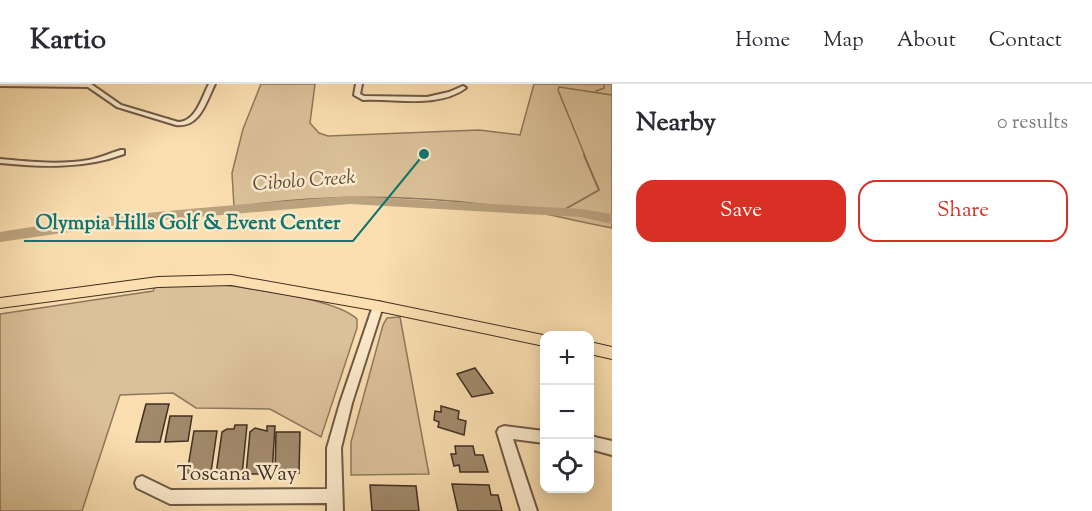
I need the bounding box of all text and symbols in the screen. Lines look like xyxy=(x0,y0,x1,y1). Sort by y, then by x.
text: Kartio xyxy=(30,21,106,61)
text: Home xyxy=(735,26,790,56)
text: Map xyxy=(823,26,864,56)
text: About xyxy=(897,26,956,56)
text: Contact xyxy=(989,26,1062,56)
text: Nearby xyxy=(636,105,716,142)
text: 0 results xyxy=(997,109,1068,138)
water label: Cibolo Creek xyxy=(252,164,356,200)
button: Save xyxy=(636,180,846,242)
button: Share xyxy=(858,180,1068,242)
callout: Olympia Hills Golf & Event Center xyxy=(24,203,353,241)
text: Olympia Hills Golf & Event Center xyxy=(35,210,341,239)
map controls xyxy=(540,331,594,493)
button: + xyxy=(540,331,594,385)
button: − xyxy=(540,385,594,439)
button: locate xyxy=(540,439,594,493)
street label: Toscana Way xyxy=(177,460,298,490)

